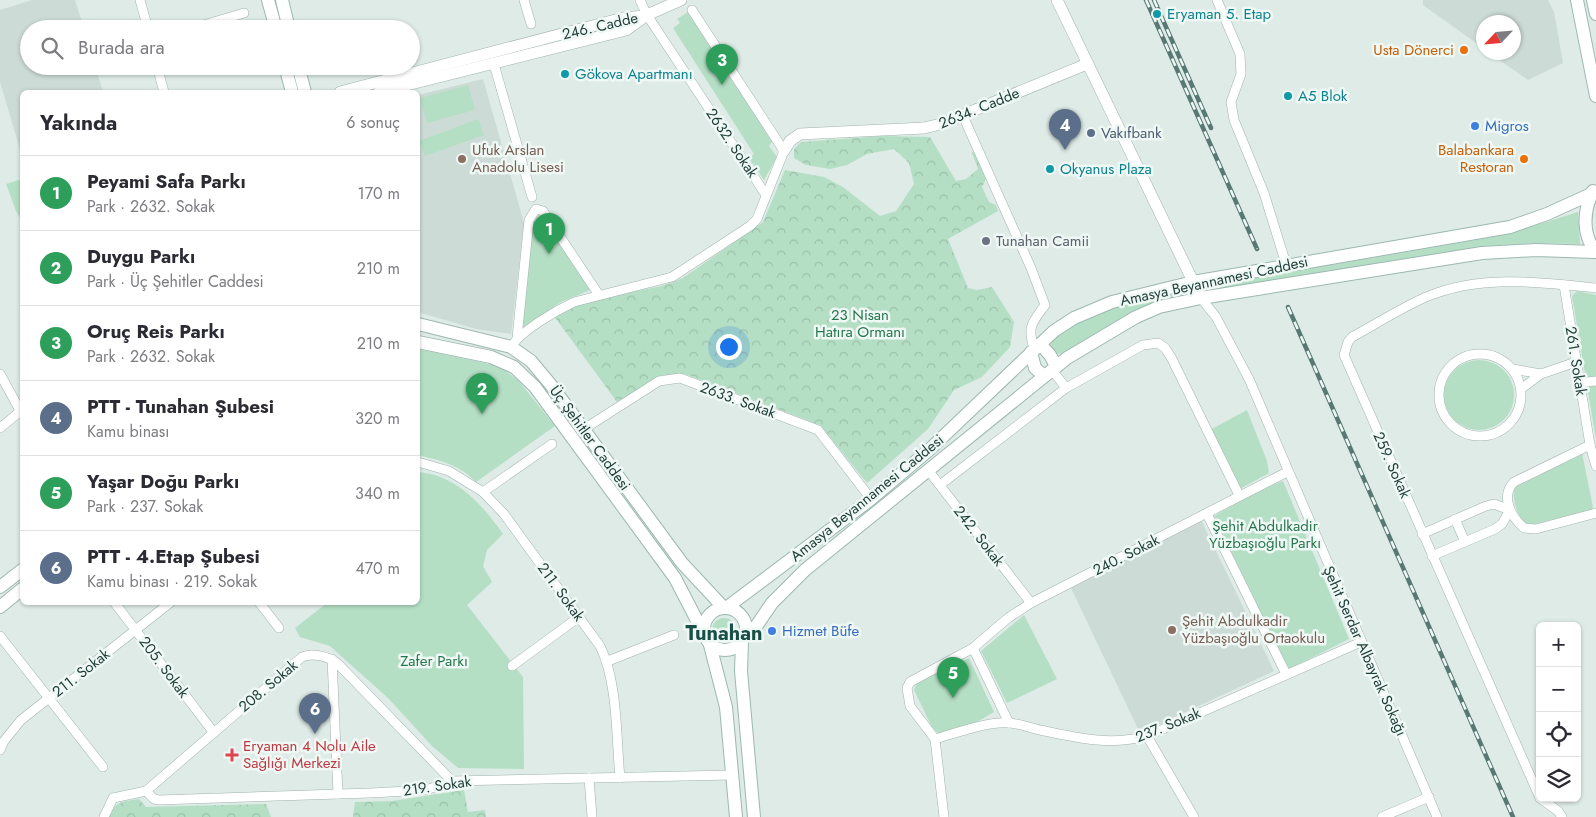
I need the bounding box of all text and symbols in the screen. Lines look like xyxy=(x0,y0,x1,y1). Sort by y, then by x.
place label: Eryaman 5. Etap xyxy=(1167,3,1271,25)
street label: 246. Cadde xyxy=(560,7,640,45)
marker: Eryaman 5. Etap xyxy=(1151,8,1163,20)
north arrow xyxy=(1476,15,1521,60)
search box xyxy=(20,20,420,75)
icon: search xyxy=(38,34,66,62)
text: Burada ara xyxy=(78,34,165,61)
place label: Usta Dönerci xyxy=(1373,39,1454,61)
pin: 3 xyxy=(706,44,738,85)
marker: Usta Dönerci xyxy=(1458,44,1470,56)
place label: Gökova Apartmanı xyxy=(575,63,693,85)
marker: Gökova Apartmanı xyxy=(559,68,571,80)
street label: 2634. Cadde xyxy=(935,82,1023,134)
place label: A5 Blok xyxy=(1298,85,1348,107)
marker: A5 Blok xyxy=(1282,90,1294,102)
street label: 2632. Sokak xyxy=(701,104,764,183)
text: Yakında xyxy=(40,108,117,138)
pin: 4 xyxy=(1049,109,1081,150)
text: 6 sonuç xyxy=(346,111,400,134)
place label: Migros xyxy=(1485,115,1529,137)
marker: Migros xyxy=(1469,120,1481,132)
place label: Vakıfbank xyxy=(1101,122,1162,144)
marker: Vakıfbank xyxy=(1085,127,1097,139)
place label: Ufuk Arslan Anadolu Lisesi xyxy=(472,139,564,178)
place label: Balabankara Restoran xyxy=(1438,139,1514,178)
marker: Ufuk Arslan Anadolu Lisesi xyxy=(456,153,468,165)
marker: Balabankara Restoran xyxy=(1518,153,1530,165)
place label: Okyanus Plaza xyxy=(1060,158,1152,180)
marker: Okyanus Plaza xyxy=(1044,163,1056,175)
text: Peyami Safa Parkı xyxy=(87,168,246,195)
text: 1 xyxy=(52,182,60,205)
text: 170 m xyxy=(358,182,400,205)
text: Park · 2632. Sokak xyxy=(87,195,215,218)
pin: 1 xyxy=(533,213,565,254)
place label: Tunahan Camii xyxy=(996,230,1089,252)
marker: Tunahan Camii xyxy=(980,235,992,247)
text: Duygu Parkı xyxy=(87,243,195,270)
street label: Amasya Beyannamesi Caddesi xyxy=(1118,250,1310,312)
text: 2 xyxy=(51,257,61,280)
text: 210 m xyxy=(357,257,400,280)
text: Park · Üç Şehitler Caddesi xyxy=(87,270,264,293)
park label: 23 Nisan Hatıra Ormanı xyxy=(815,304,905,343)
text: Oruç Reis Parkı xyxy=(87,318,225,345)
street label: 261. Sokak xyxy=(1560,325,1592,398)
text: 3 xyxy=(51,332,61,355)
text: 210 m xyxy=(357,332,400,355)
your location xyxy=(716,334,742,360)
text: Park · 2632. Sokak xyxy=(87,345,215,368)
pin: 2 xyxy=(466,373,498,414)
street label: 2633. Sokak xyxy=(697,376,779,424)
street label: Üç Şehitler Caddesi xyxy=(544,381,636,495)
text: PTT - Tunahan Şubesi xyxy=(87,393,274,420)
text: 4 xyxy=(50,407,62,430)
text: 320 m xyxy=(355,407,400,430)
text: Kamu binası xyxy=(87,420,169,443)
street label: 259. Sokak xyxy=(1368,428,1417,502)
street label: Amasya Beyannamesi Caddesi xyxy=(786,429,948,567)
text: Yaşar Doğu Parkı xyxy=(87,468,239,495)
text: 5 xyxy=(51,482,61,505)
text: 340 m xyxy=(355,482,400,505)
text: Park · 237. Sokak xyxy=(87,495,203,518)
street label: 242. Sokak xyxy=(948,501,1010,571)
park label: Şehit Abdulkadir Yüzbaşıoğlu Parkı xyxy=(1209,515,1321,554)
street label: 240. Sokak xyxy=(1089,529,1163,581)
text: PTT - 4.Etap Şubesi xyxy=(87,543,260,570)
text: 6 xyxy=(51,557,61,580)
text: 470 m xyxy=(355,557,400,580)
street label: 211. Sokak xyxy=(532,558,590,626)
street label: Şehit Serdar Albayrak Sokağı xyxy=(1318,562,1412,740)
text: Kamu binası · 219. Sokak xyxy=(87,570,257,593)
place label: Şehit Abdulkadir Yüzbaşıoğlu Ortaokulu xyxy=(1182,610,1325,649)
district label: Tunahan xyxy=(685,619,763,648)
place label: Hizmet Büfe xyxy=(782,620,860,642)
map controls xyxy=(1536,622,1581,802)
button: + xyxy=(1536,622,1581,667)
marker: Şehit Abdulkadir Yüzbaşıoğlu Ortaokulu xyxy=(1166,624,1178,636)
marker: Hizmet Büfe xyxy=(766,625,778,637)
street label: 205. Sokak xyxy=(134,632,195,703)
street label: 211. Sokak xyxy=(47,643,115,703)
park label: Zafer Parkı xyxy=(400,650,468,672)
street label: 208. Sokak xyxy=(234,654,303,717)
pin: 5 xyxy=(937,657,969,698)
button: − xyxy=(1536,667,1581,712)
pin: 6 xyxy=(299,693,331,734)
street label: 237. Sokak xyxy=(1132,702,1204,748)
button: locate xyxy=(1536,712,1581,757)
place label: Eryaman 4 Nolu Aile Sağlığı Merkezi xyxy=(243,735,376,774)
marker: Eryaman 4 Nolu Aile Sağlığı Merkezi xyxy=(225,748,239,762)
button: layers xyxy=(1536,757,1581,802)
street label: 219. Sokak xyxy=(401,770,473,802)

